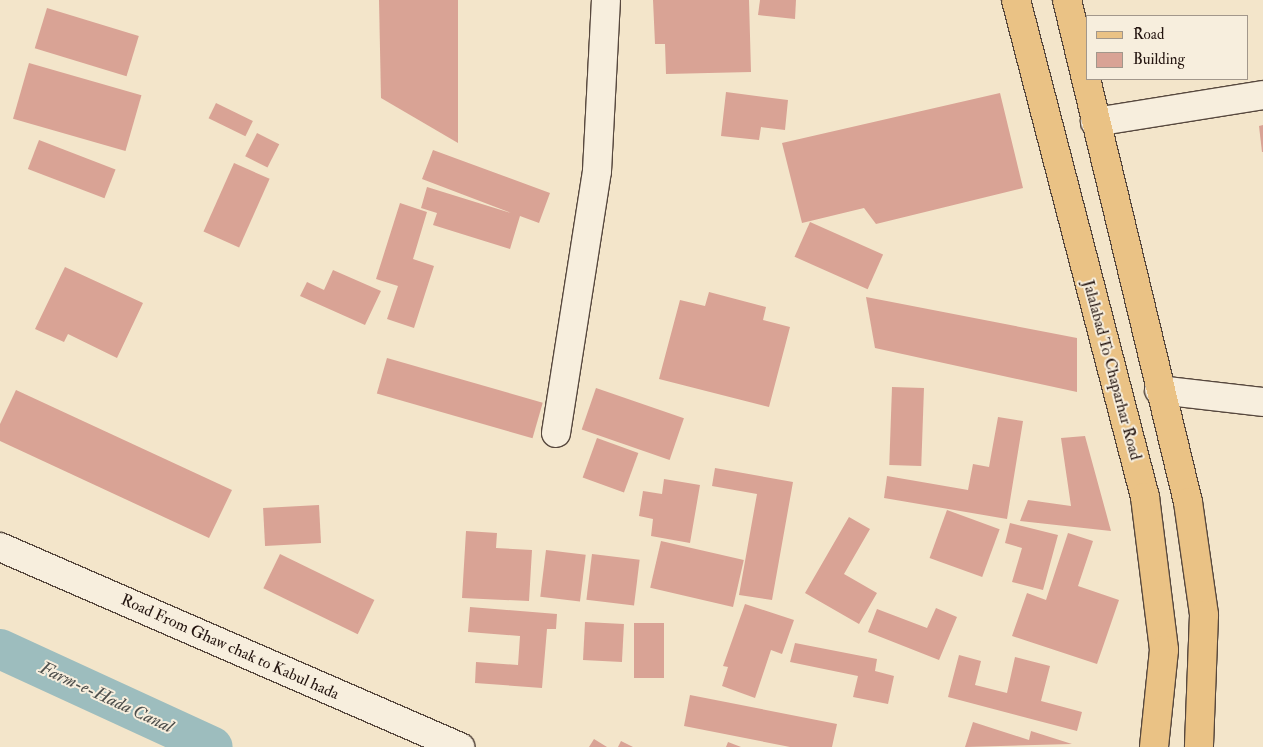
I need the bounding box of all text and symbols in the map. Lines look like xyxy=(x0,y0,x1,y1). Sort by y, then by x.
legend xyxy=(1086,15,1248,80)
text: Road xyxy=(1133,25,1164,44)
text: Building xyxy=(1133,50,1185,69)
street label: Jalalabad To Chaparhar Road xyxy=(1079,278,1145,462)
street label: Road From Ghaw chak to Kabul hada xyxy=(118,590,342,704)
water label: Farm-e-Hada Canal xyxy=(36,658,176,738)

